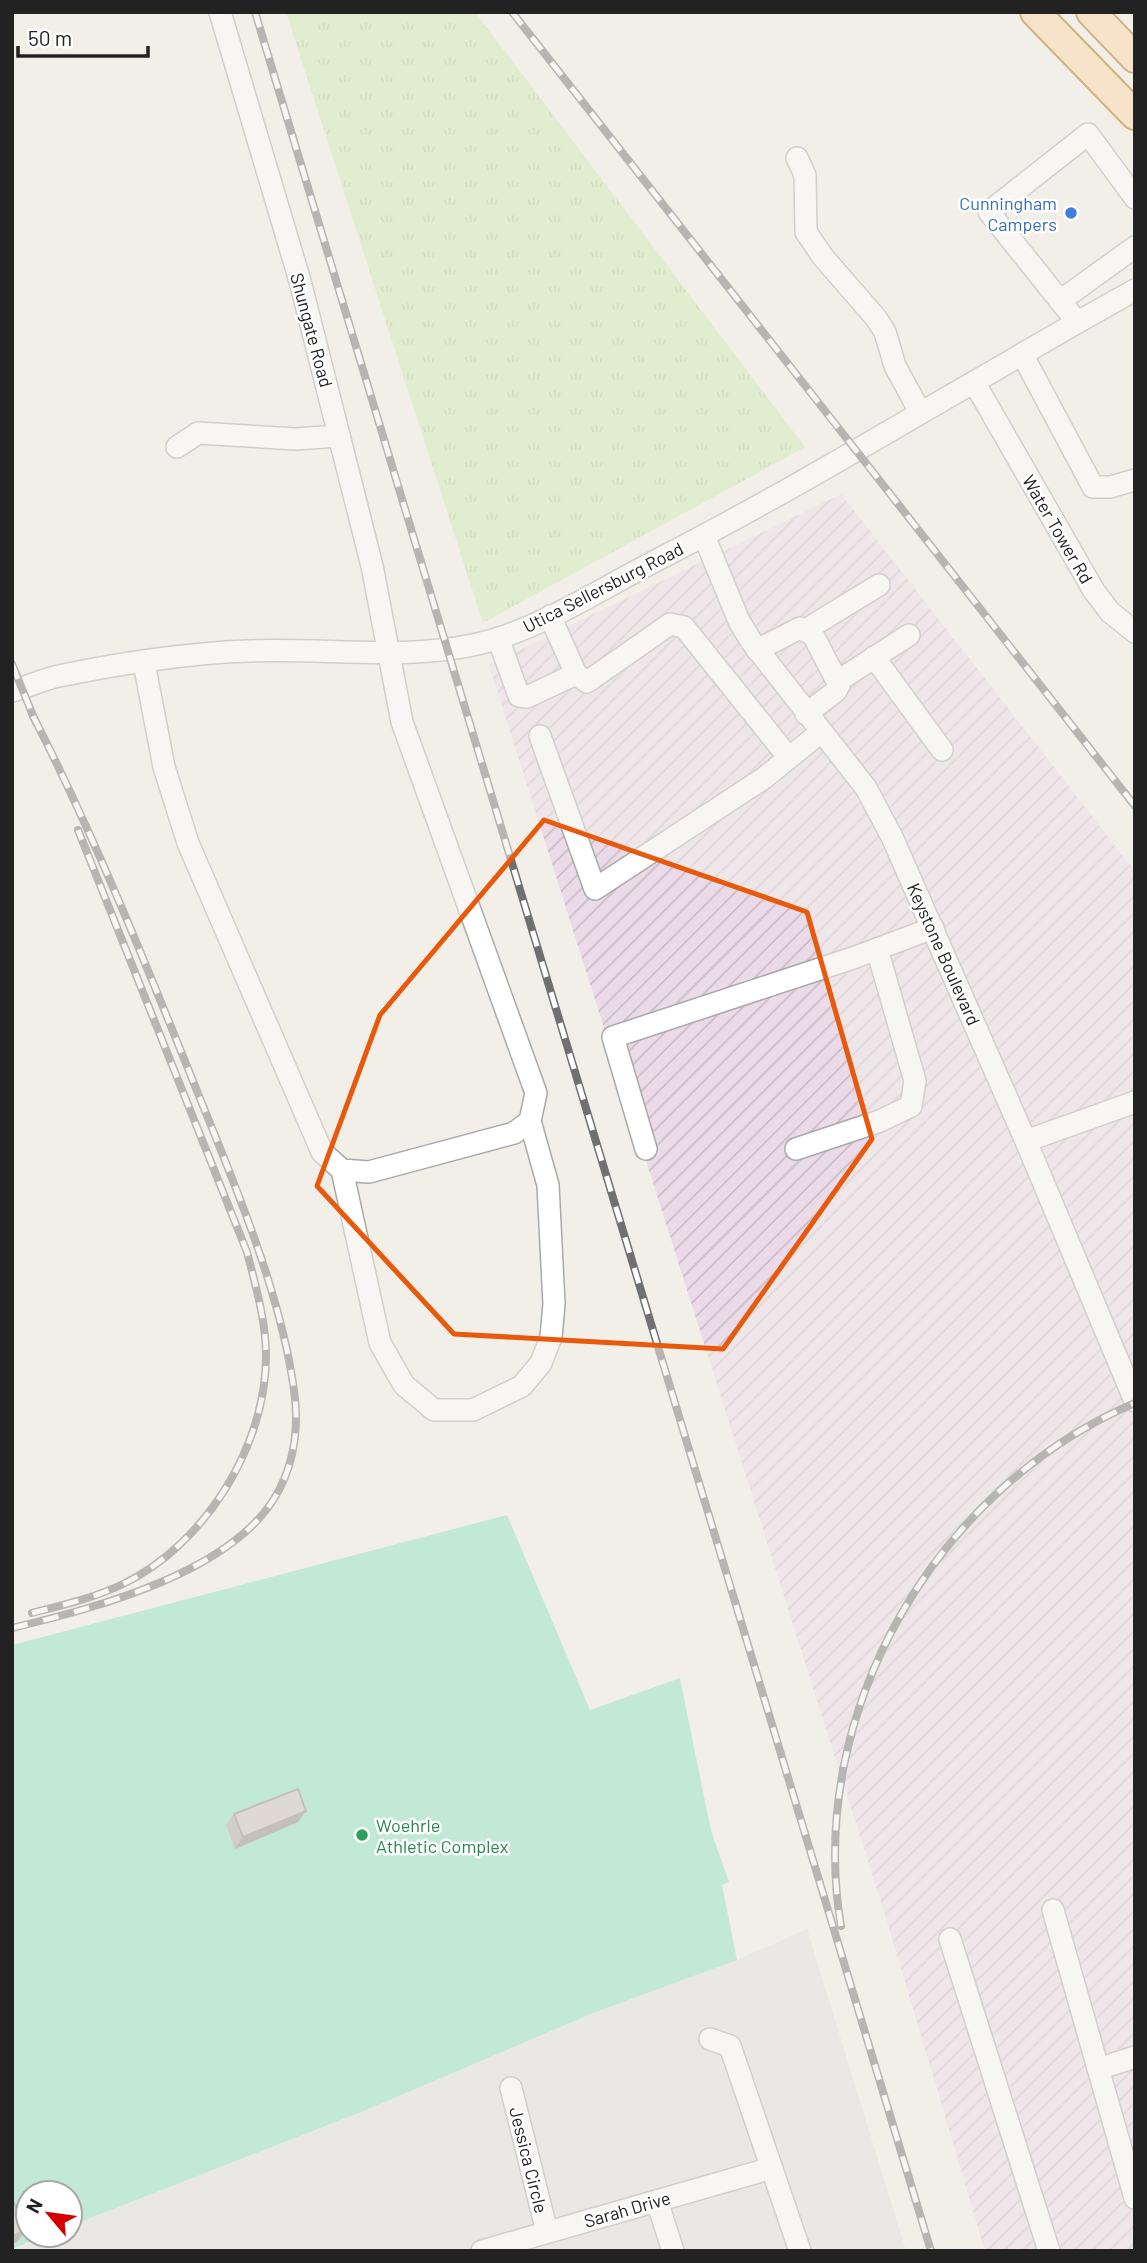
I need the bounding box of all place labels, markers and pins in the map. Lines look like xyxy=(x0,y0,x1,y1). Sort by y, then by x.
place label: Cunningham Campers xyxy=(959,192,1057,235)
marker: Cunningham Campers xyxy=(1063,205,1079,221)
place label: Woehrle Athletic Complex xyxy=(376,1814,509,1857)
marker: Woehrle Athletic Complex xyxy=(354,1827,370,1843)

